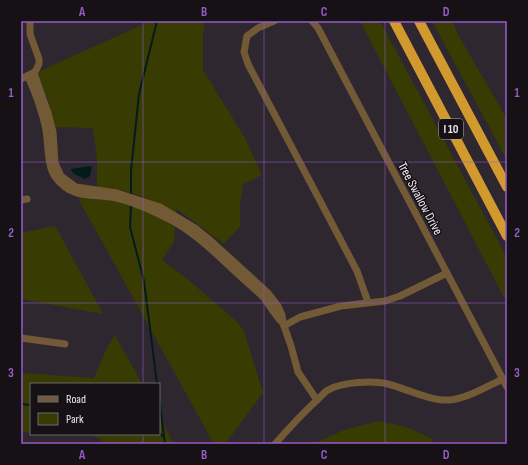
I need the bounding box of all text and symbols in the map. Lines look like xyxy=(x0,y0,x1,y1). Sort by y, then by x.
text: A xyxy=(78,4,86,20)
text: B xyxy=(201,4,207,20)
text: C xyxy=(321,4,328,20)
text: D xyxy=(443,4,450,20)
text: 1 xyxy=(8,85,14,101)
text: 1 xyxy=(514,85,520,101)
road number: I 10 xyxy=(439,119,463,139)
street label: Tree Swallow Drive xyxy=(394,159,446,238)
text: 2 xyxy=(8,225,14,241)
text: 2 xyxy=(514,225,520,241)
text: 3 xyxy=(8,365,14,381)
text: 3 xyxy=(514,365,520,381)
legend xyxy=(30,383,160,435)
text: Road xyxy=(66,392,86,407)
text: Park xyxy=(66,412,84,427)
text: A xyxy=(78,447,86,463)
text: B xyxy=(201,447,207,463)
text: C xyxy=(321,447,328,463)
text: D xyxy=(443,447,450,463)

